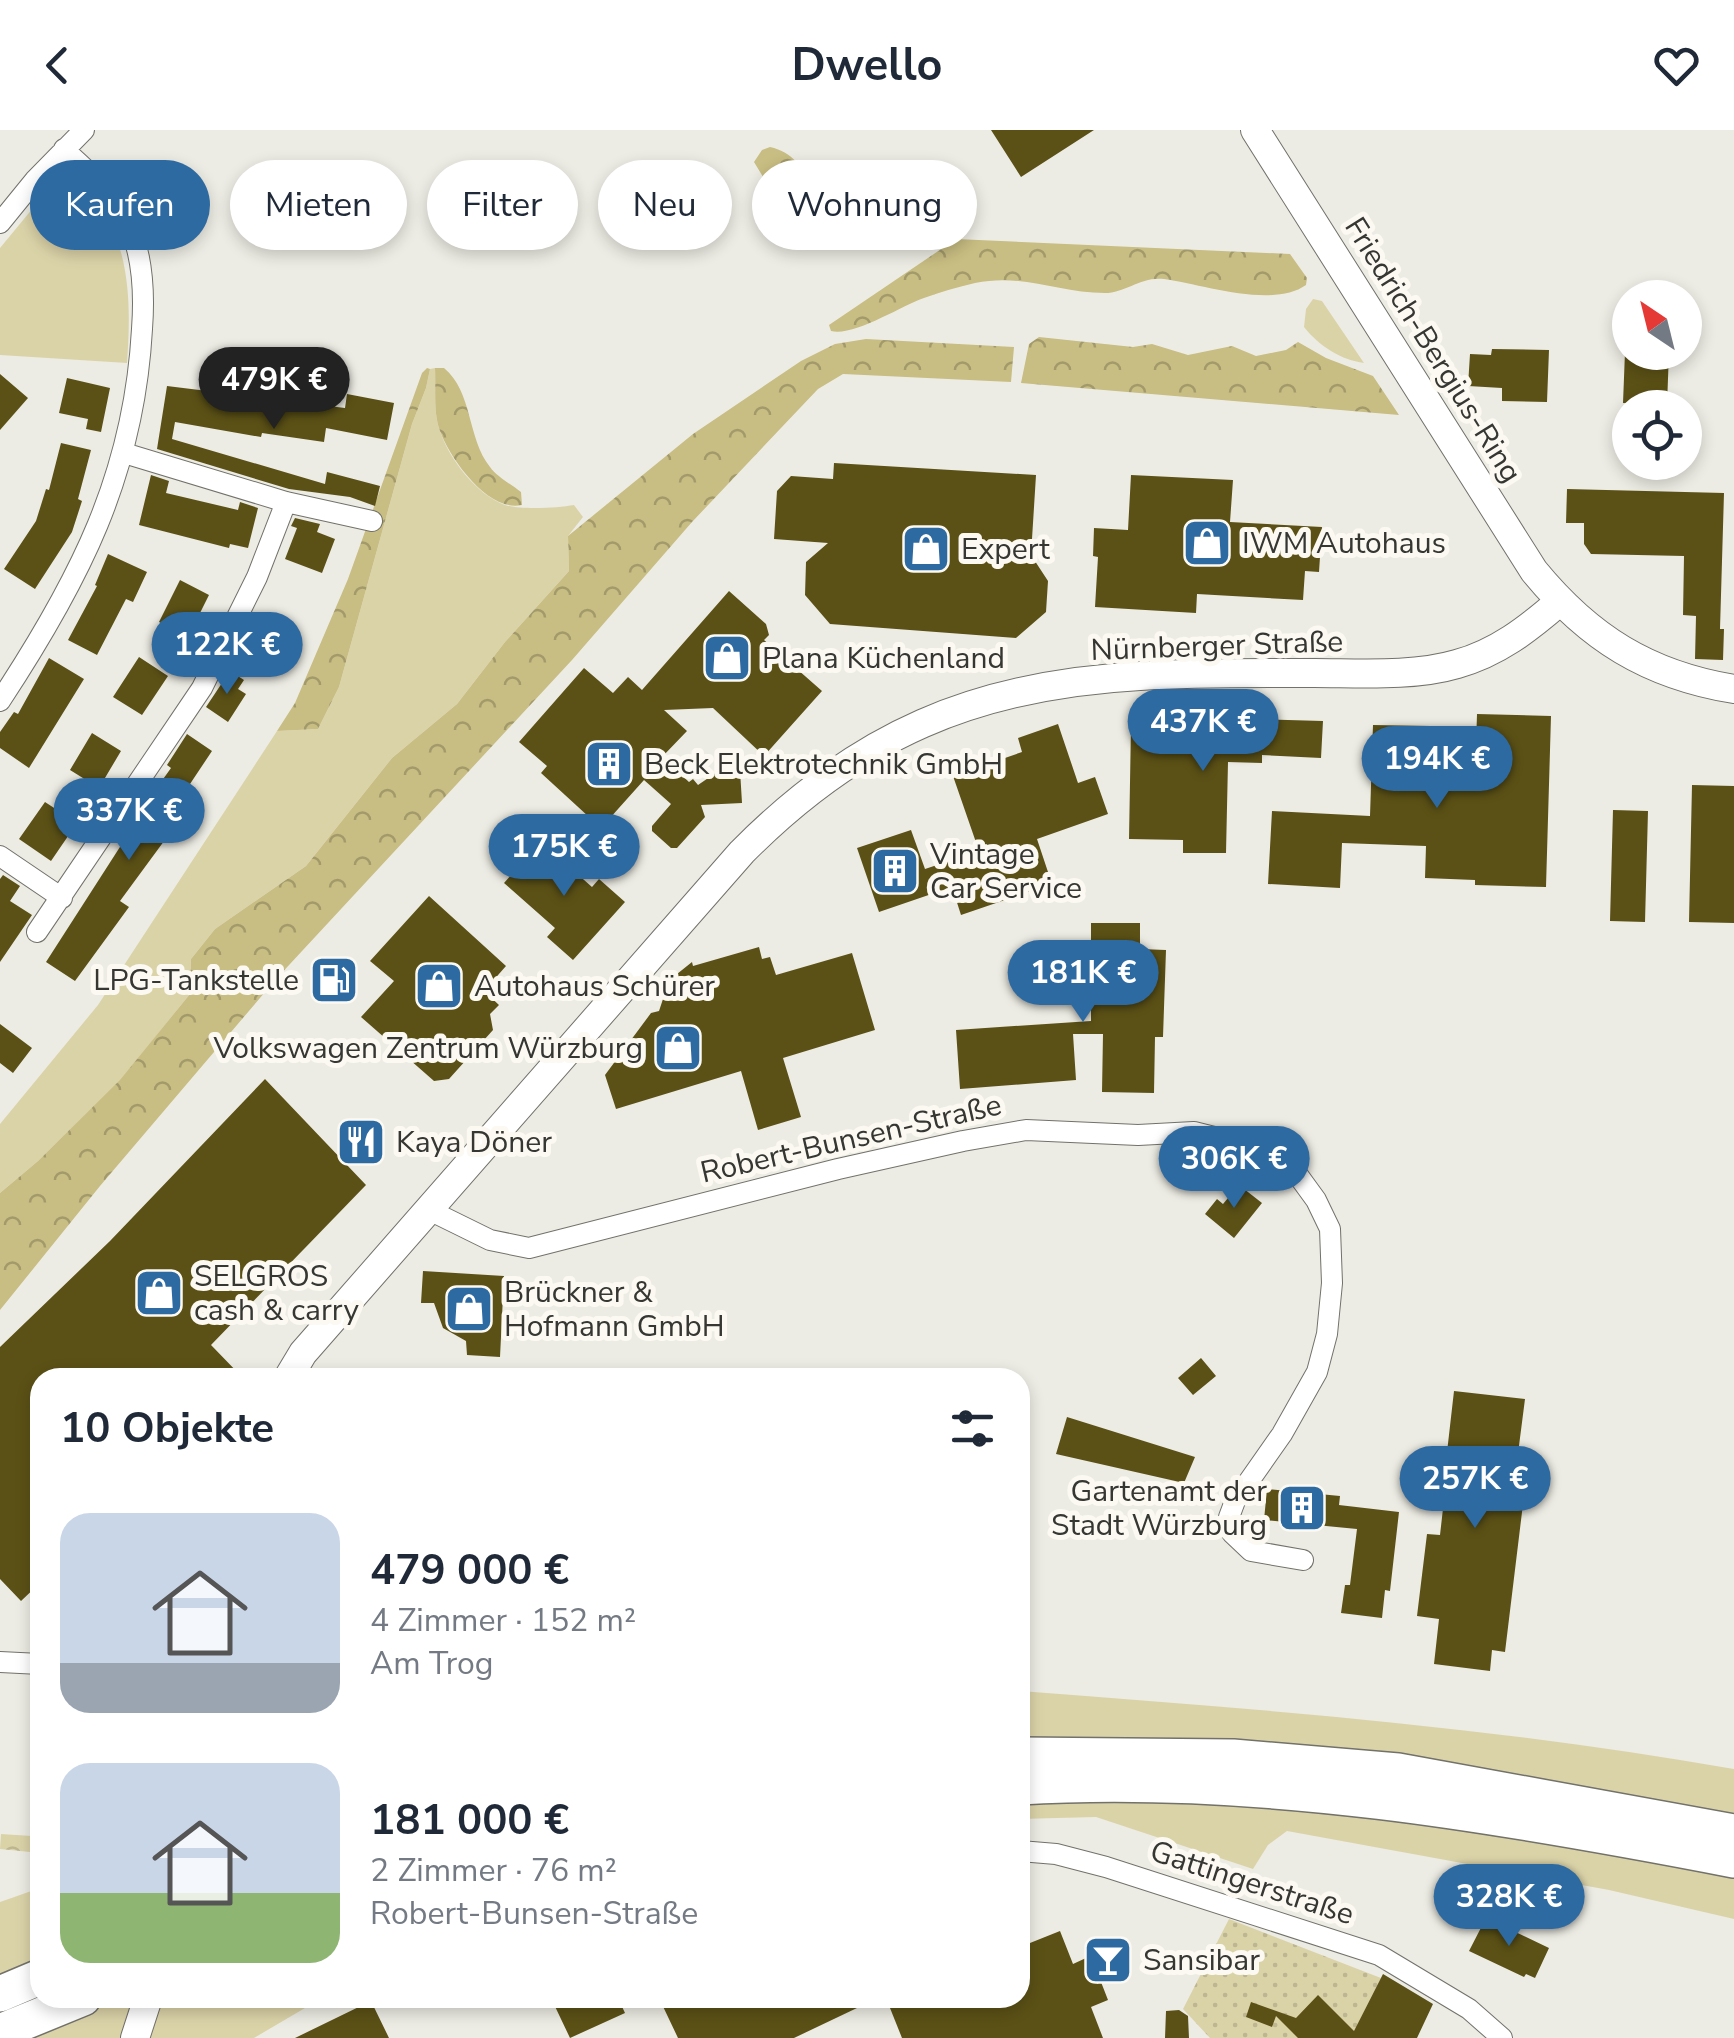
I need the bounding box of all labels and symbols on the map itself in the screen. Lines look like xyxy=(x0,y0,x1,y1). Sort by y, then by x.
street label: Friedrich-Bergius-Ring xyxy=(1335,210,1531,490)
north arrow xyxy=(1612,280,1702,370)
pin: 479K € xyxy=(193,347,355,432)
shop icon: IWM Autohaus xyxy=(1181,517,1233,569)
shop icon: Expert xyxy=(900,523,952,575)
place label: IWM Autohaus xyxy=(1242,523,1446,564)
place label: Expert xyxy=(961,529,1050,570)
pin: 122K € xyxy=(146,612,308,697)
street label: Nürnberger Straße xyxy=(1090,621,1344,671)
shop icon: Plana Küchenland xyxy=(701,632,753,684)
place label: Plana Küchenland xyxy=(762,638,1005,679)
pin: 437K € xyxy=(1122,689,1284,774)
pin: 194K € xyxy=(1356,726,1518,811)
building icon: Beck Elektrotechnik GmbH xyxy=(583,738,635,790)
place label: Beck Elektrotechnik GmbH xyxy=(644,744,1003,785)
pin: 337K € xyxy=(48,778,210,863)
pin: 175K € xyxy=(483,814,645,899)
place label: Vintage Car Service xyxy=(929,834,1082,909)
building icon: Vintage Car Service xyxy=(869,845,921,897)
pin: 181K € xyxy=(1002,940,1164,1025)
fuel station icon: LPG-Tankstelle xyxy=(308,954,360,1006)
place label: LPG-Tankstelle xyxy=(93,960,299,1001)
shop icon: Autohaus Schürer xyxy=(413,960,465,1012)
place label: Autohaus Schürer xyxy=(474,966,715,1007)
shop icon: Volkswagen Zentrum Würzburg xyxy=(652,1022,704,1074)
place label: Volkswagen Zentrum Würzburg xyxy=(212,1028,643,1069)
street label: Robert-Bunsen-Straße xyxy=(696,1084,1006,1194)
restaurant icon: Kaya Döner xyxy=(335,1116,387,1168)
place label: Kaya Döner xyxy=(396,1122,552,1163)
pin: 306K € xyxy=(1153,1126,1315,1211)
place label: SELGROS cash & carry xyxy=(194,1256,359,1331)
shop icon: SELGROS cash & carry xyxy=(133,1267,185,1319)
place label: Brückner & Hofmann GmbH xyxy=(504,1272,725,1347)
shop icon: Brückner & Hofmann GmbH xyxy=(443,1283,495,1335)
pin: 257K € xyxy=(1394,1446,1556,1531)
place label: Gartenamt der Stadt Würzburg xyxy=(1051,1471,1267,1546)
building icon: Gartenamt der Stadt Würzburg xyxy=(1276,1482,1328,1534)
street label: Gattingerstraße xyxy=(1145,1831,1359,1935)
pin: 328K € xyxy=(1428,1864,1590,1949)
bar icon: Sansibar xyxy=(1082,1934,1134,1986)
place label: Sansibar xyxy=(1143,1940,1260,1981)

